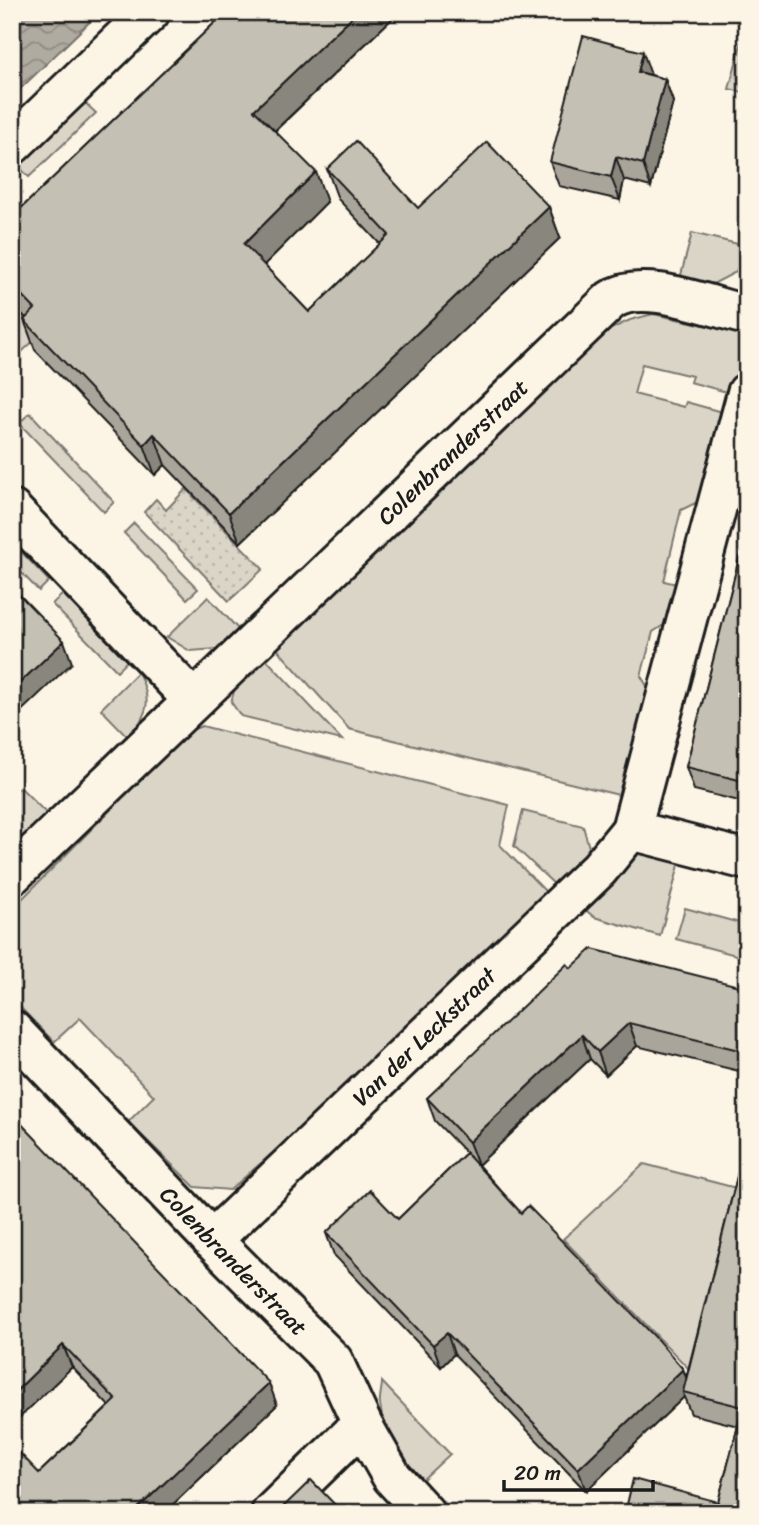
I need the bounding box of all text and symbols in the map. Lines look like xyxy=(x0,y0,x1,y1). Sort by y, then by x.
street label: Colenbranderstraat xyxy=(367,368,539,535)
street label: Van der Leckstraat xyxy=(342,955,508,1116)
street label: Colenbranderstraat xyxy=(149,1176,318,1346)
scale bar xyxy=(504,1448,652,1492)
text: 20 m xyxy=(514,1454,561,1492)

